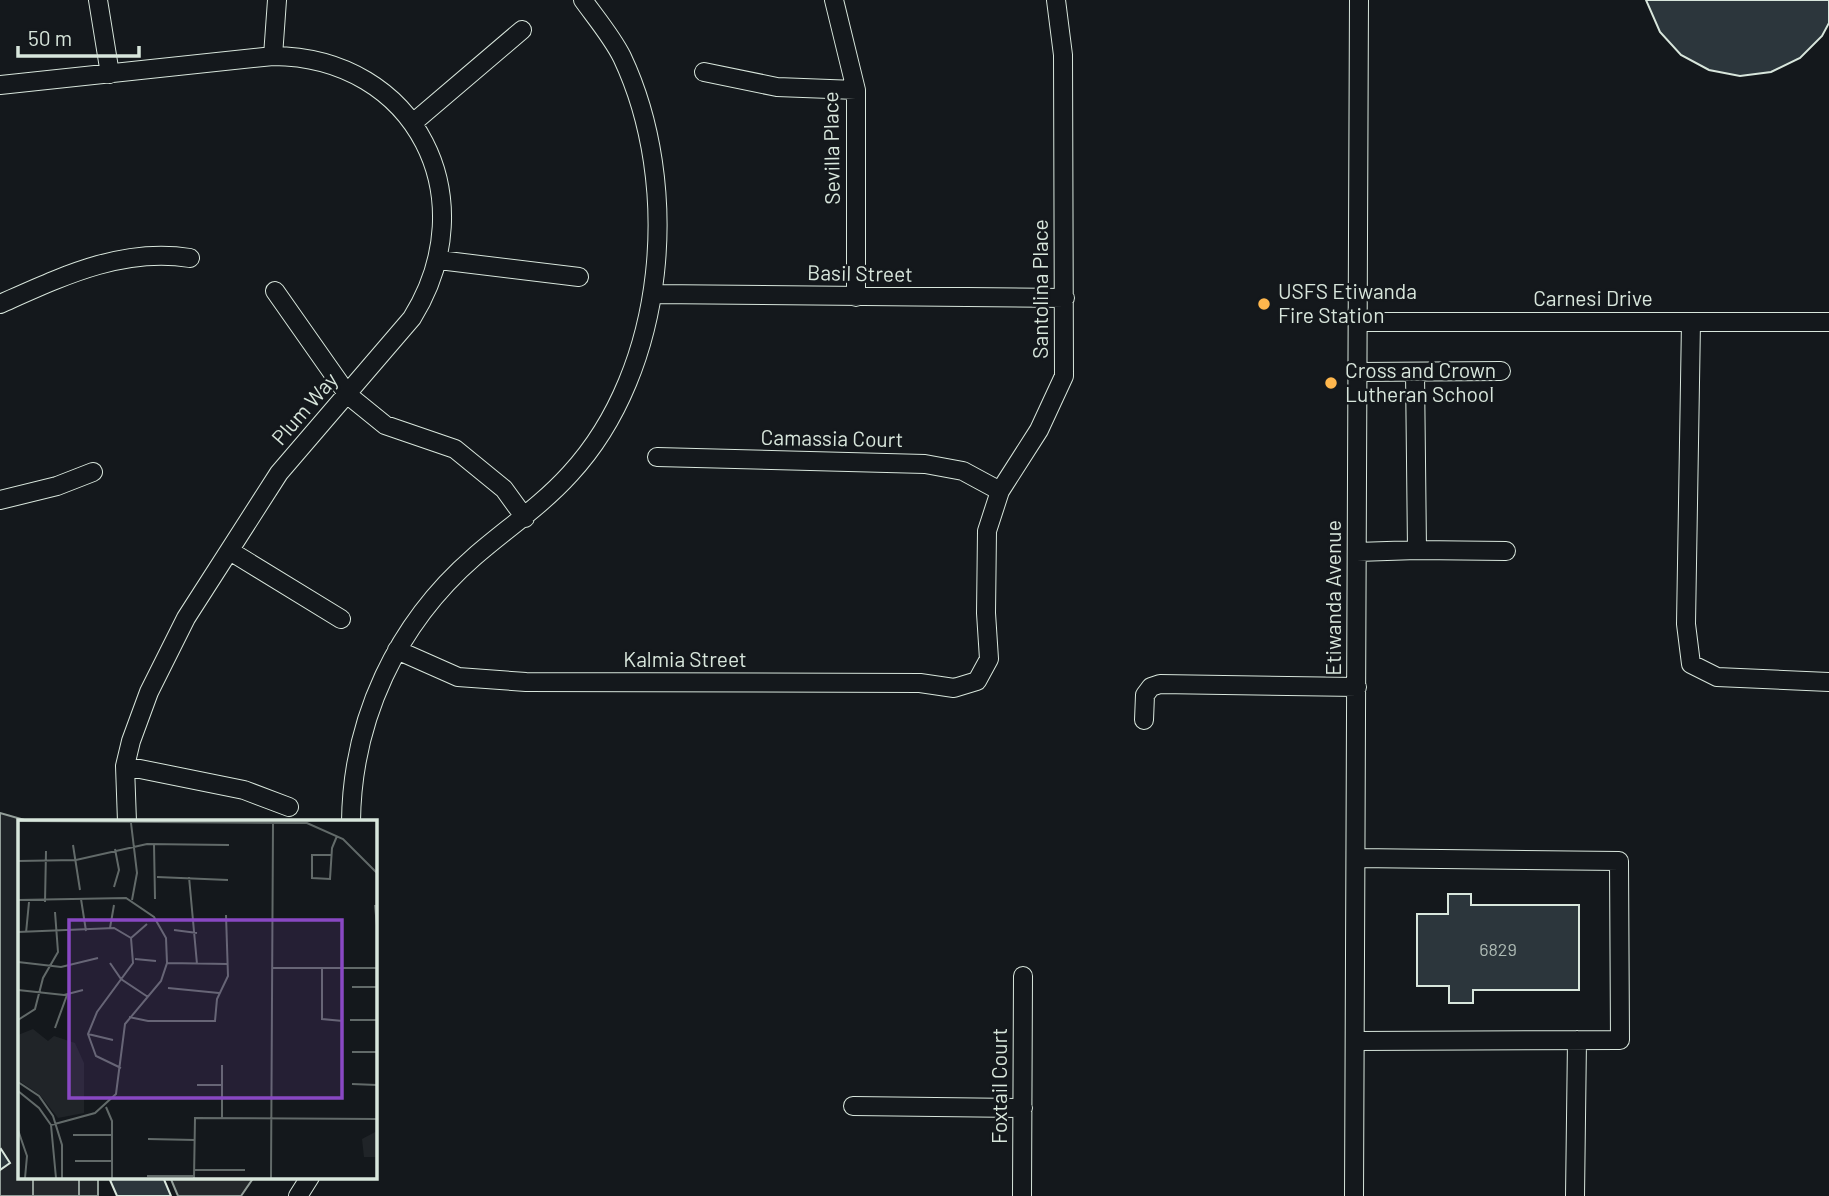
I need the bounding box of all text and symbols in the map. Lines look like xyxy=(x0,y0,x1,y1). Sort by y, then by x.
scale bar xyxy=(18,14,138,58)
text: 50 m xyxy=(28,25,72,50)
street label: Sevilla Place xyxy=(817,91,844,205)
street label: Santolina Place xyxy=(1027,219,1052,359)
street label: Basil Street xyxy=(807,259,913,286)
place label: USFS Etiwanda Fire Station xyxy=(1278,278,1417,327)
street label: Carnesi Drive xyxy=(1533,285,1653,310)
marker: USFS Etiwanda Fire Station xyxy=(1256,296,1272,312)
place label: Cross and Crown Lutheran School xyxy=(1345,357,1496,406)
street label: Plum Way xyxy=(266,366,342,449)
marker: Cross and Crown Lutheran School xyxy=(1323,375,1339,391)
street label: Camassia Court xyxy=(761,424,904,451)
street label: Etiwanda Avenue xyxy=(1320,520,1345,676)
street label: Kalmia Street xyxy=(623,646,747,671)
inset map xyxy=(18,820,376,1178)
house number: 6829 xyxy=(1479,938,1517,960)
street label: Foxtail Court xyxy=(986,1028,1011,1144)

